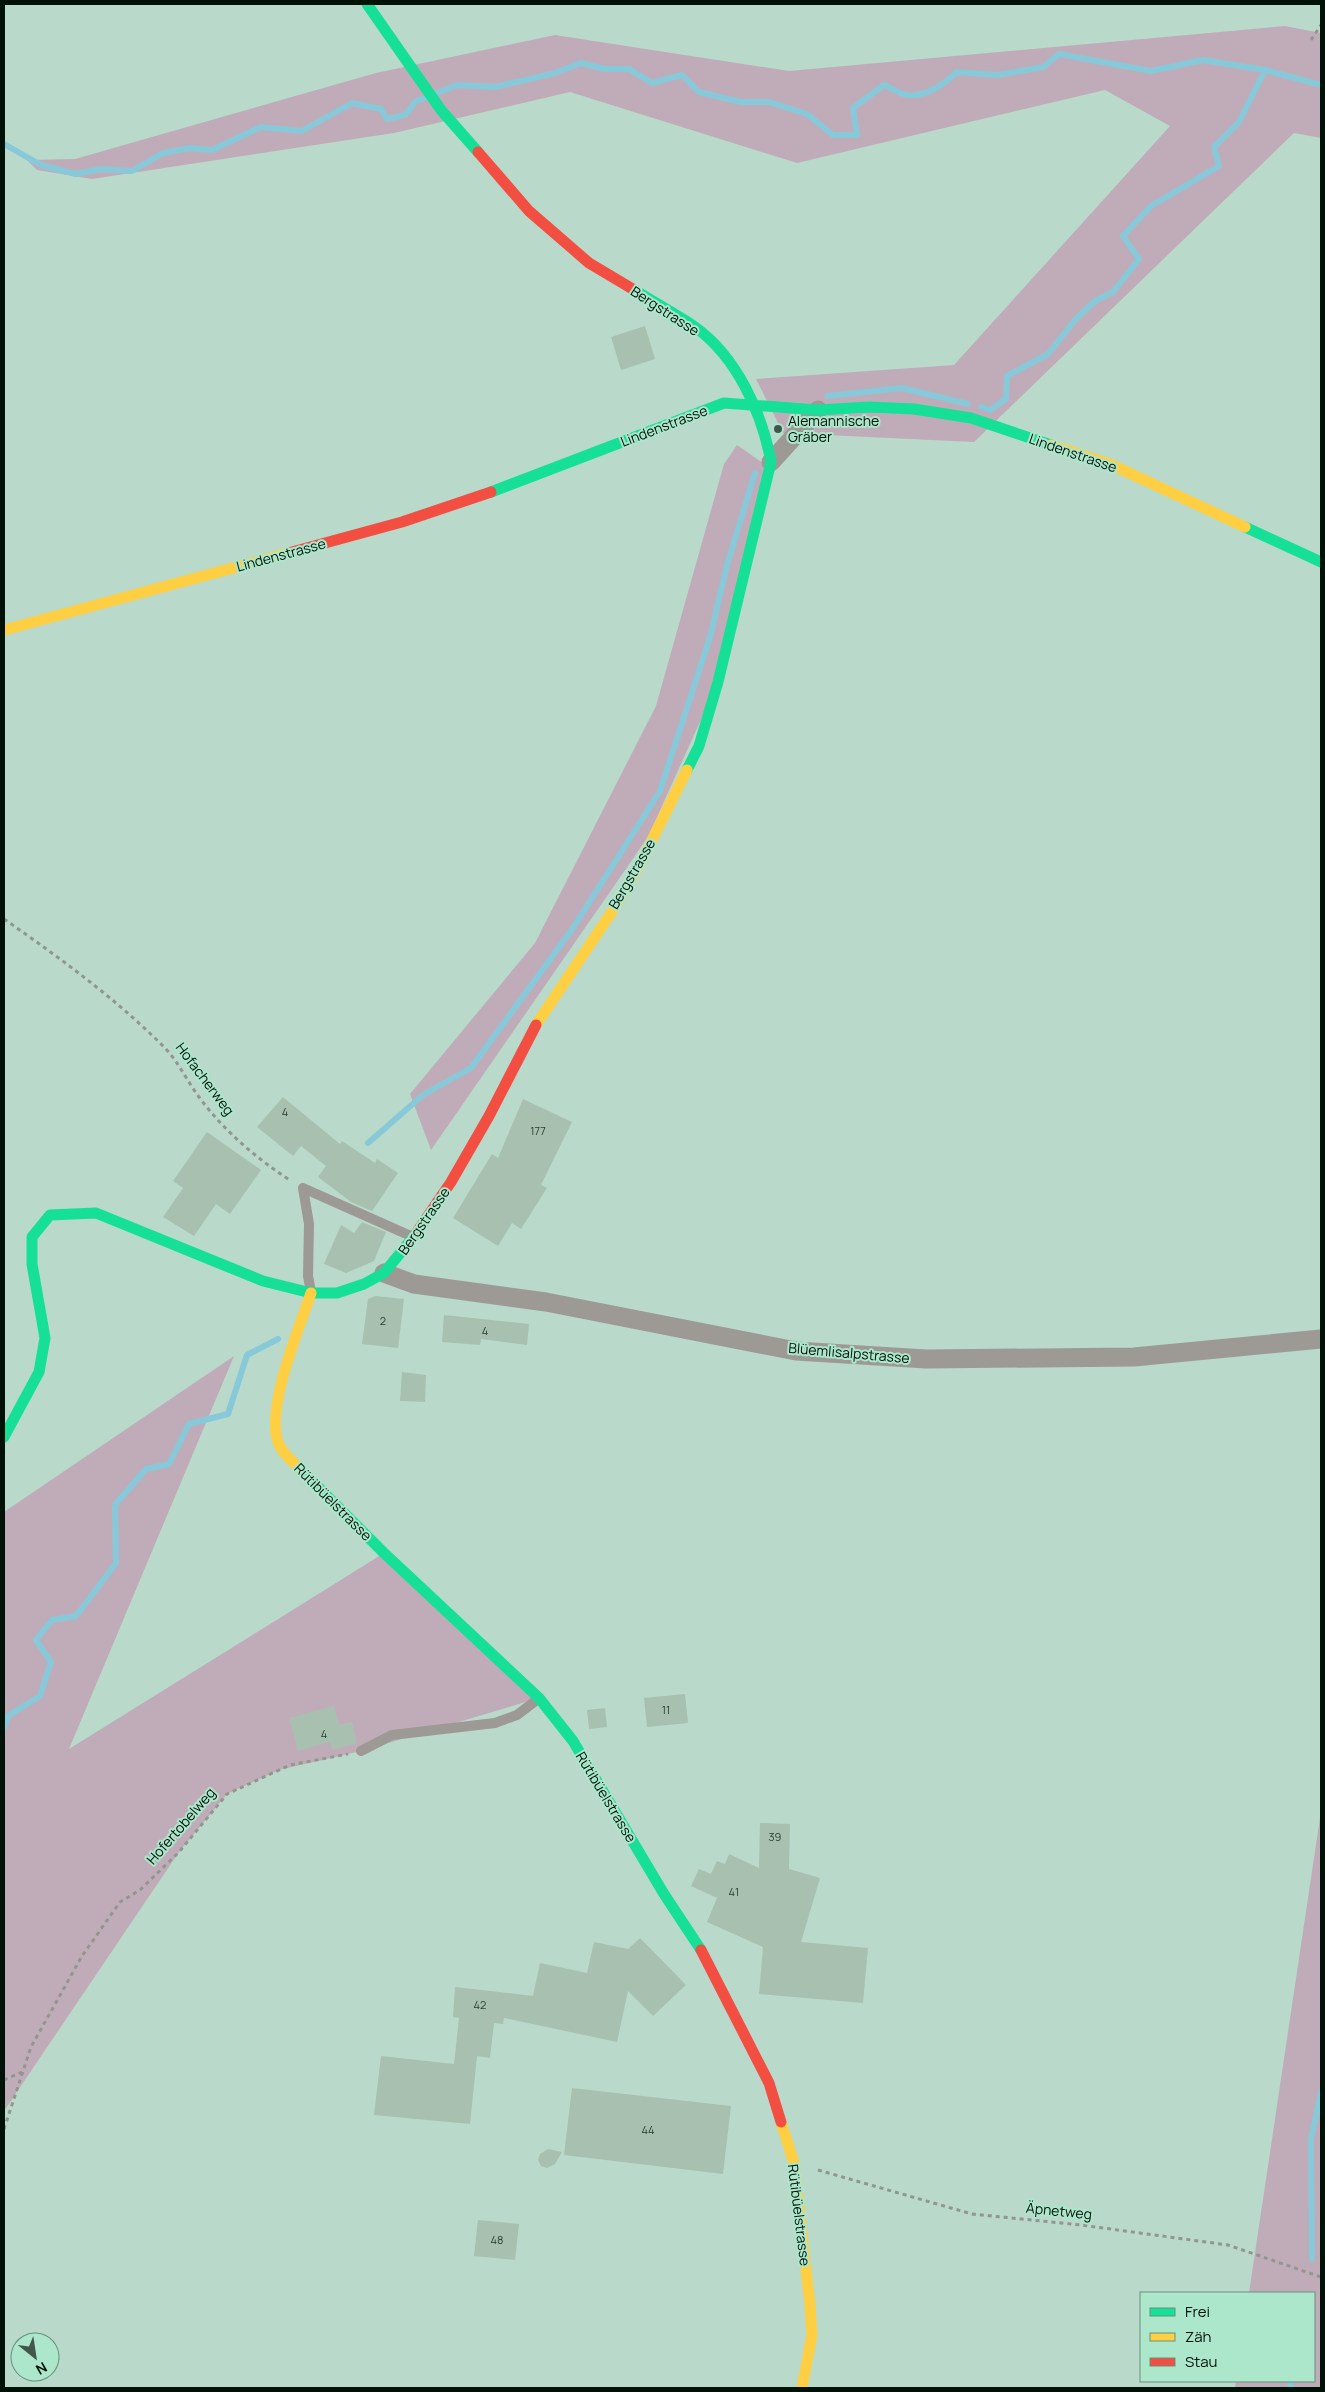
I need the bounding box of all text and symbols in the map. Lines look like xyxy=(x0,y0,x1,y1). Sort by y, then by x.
street label: Bergstrasse xyxy=(627,281,703,340)
street label: Lindenstrasse xyxy=(618,400,710,451)
place label: Alemannische Gräber xyxy=(788,411,879,446)
marker: Alemannische Gräber xyxy=(772,423,784,435)
street label: Lindenstrasse xyxy=(1027,429,1120,476)
street label: Lindenstrasse xyxy=(234,533,328,576)
street label: Bergstrasse xyxy=(604,835,659,912)
street label: Hofacherweg xyxy=(172,1038,239,1119)
house number: 4 xyxy=(282,1104,288,1119)
house number: 177 xyxy=(530,1123,546,1138)
street label: Bergstrasse xyxy=(393,1183,454,1258)
house number: 2 xyxy=(380,1313,386,1328)
house number: 4 xyxy=(482,1323,488,1338)
street label: Blüemlisalpstrasse xyxy=(788,1338,910,1367)
street label: Rütibüelstrasse xyxy=(290,1459,376,1545)
house number: 11 xyxy=(662,1702,670,1717)
house number: 4 xyxy=(321,1726,327,1741)
street label: Rütibüelstrasse xyxy=(572,1748,641,1846)
street label: Hofertobelweg xyxy=(142,1783,219,1868)
house number: 39 xyxy=(769,1829,782,1844)
house number: 41 xyxy=(729,1884,739,1899)
house number: 42 xyxy=(474,1997,486,2012)
house number: 44 xyxy=(641,2122,655,2137)
street label: Rütibüelstrasse xyxy=(784,2163,815,2267)
street label: Äpnetweg xyxy=(1025,2198,1093,2223)
house number: 48 xyxy=(491,2232,503,2247)
legend xyxy=(1140,2292,1315,2382)
text: Frei xyxy=(1185,2301,1210,2322)
text: Zäh xyxy=(1185,2326,1212,2347)
north arrow xyxy=(10,2332,60,2382)
text: Stau xyxy=(1185,2351,1218,2372)
text: N xyxy=(33,2358,51,2379)

